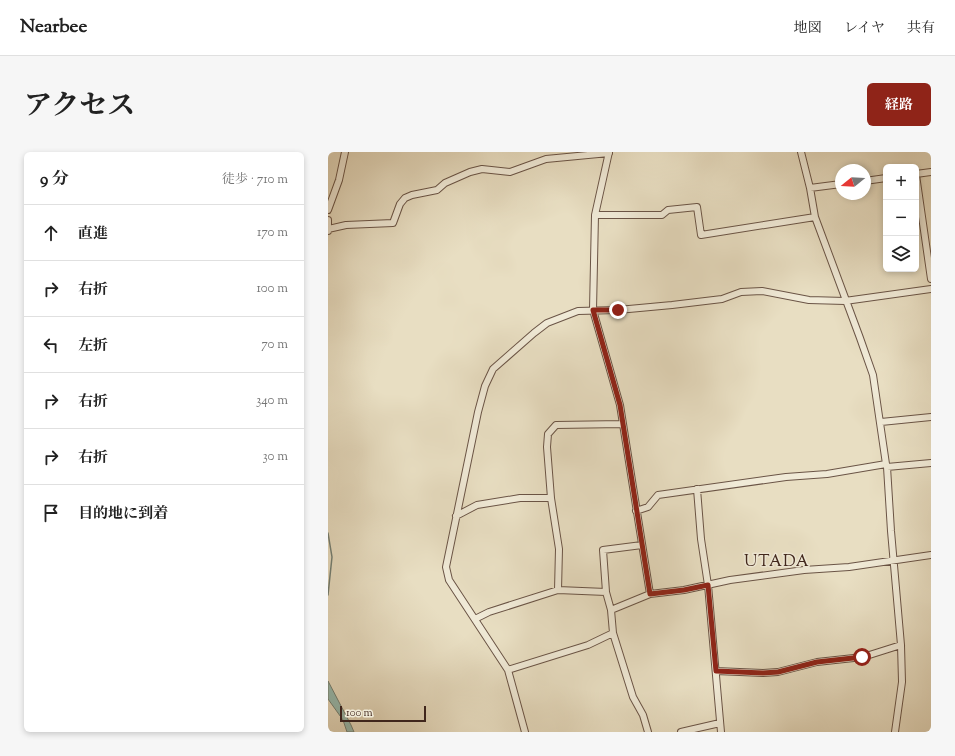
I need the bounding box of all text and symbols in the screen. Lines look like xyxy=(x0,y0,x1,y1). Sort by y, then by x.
text: Nearbee xyxy=(20,14,87,41)
text: 地図 xyxy=(794,19,822,39)
text: レイヤ xyxy=(844,19,885,39)
text: 共有 xyxy=(907,19,935,39)
button: 経路 xyxy=(867,83,931,126)
text: アクセス xyxy=(24,87,135,127)
north arrow xyxy=(835,164,871,200)
map controls xyxy=(883,164,919,272)
button: + xyxy=(883,164,919,200)
text: 9 分 xyxy=(40,168,69,192)
text: 徒歩 · 710 m xyxy=(222,171,288,189)
button: − xyxy=(883,200,919,236)
icon: ahead xyxy=(40,222,62,244)
text: 直進 xyxy=(78,224,108,245)
text: 170 m xyxy=(257,224,288,242)
button: layers xyxy=(883,236,919,272)
icon: right xyxy=(40,278,62,300)
text: 右折 xyxy=(78,280,108,301)
text: 100 m xyxy=(256,280,288,298)
route end xyxy=(609,301,627,319)
icon: left xyxy=(40,334,62,356)
text: 左折 xyxy=(78,336,108,357)
text: 70 m xyxy=(261,336,288,354)
icon: right xyxy=(40,390,62,412)
text: 右折 xyxy=(78,392,108,413)
text: 340 m xyxy=(256,392,288,410)
icon: right xyxy=(40,446,62,468)
text: 右折 xyxy=(78,448,108,469)
text: 30 m xyxy=(262,448,288,466)
icon: arrive xyxy=(40,502,62,524)
text: 目的地に到着 xyxy=(78,504,168,525)
district label: UTADA xyxy=(744,551,810,574)
route start xyxy=(853,648,871,666)
scale bar xyxy=(340,704,426,723)
text: 100 m xyxy=(346,705,373,721)

